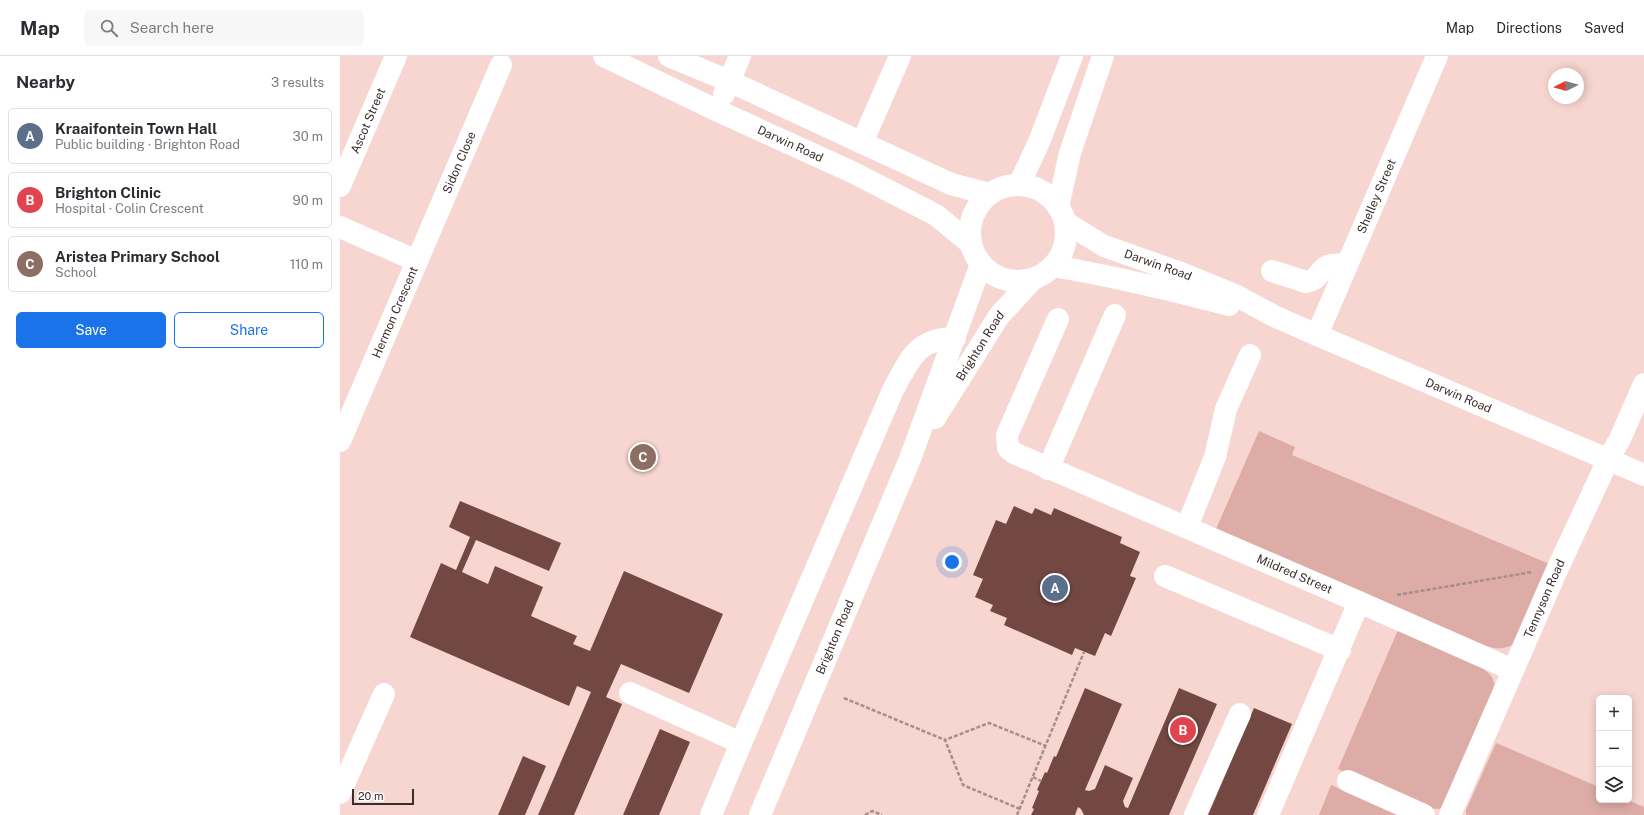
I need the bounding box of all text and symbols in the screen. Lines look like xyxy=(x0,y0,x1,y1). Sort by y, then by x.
search box xyxy=(84,10,364,46)
text: Map xyxy=(20,17,60,39)
icon: search xyxy=(98,17,120,39)
text: Search here xyxy=(130,19,214,36)
text: Map xyxy=(1446,20,1474,36)
text: Directions xyxy=(1496,20,1562,36)
text: Saved xyxy=(1584,20,1624,36)
north arrow xyxy=(1548,68,1584,104)
text: Nearby xyxy=(16,72,75,92)
text: 3 results xyxy=(271,75,324,90)
street label: Ascot Street xyxy=(348,86,389,156)
text: Kraaifontein Town Hall xyxy=(55,120,217,137)
street label: Darwin Road xyxy=(755,123,825,165)
text: A xyxy=(25,129,35,144)
text: 30 m xyxy=(293,129,323,144)
street label: Sidon Close xyxy=(440,129,479,196)
text: Public building · Brighton Road xyxy=(55,137,240,152)
street label: Shelley Street xyxy=(1354,157,1399,236)
text: Brighton Clinic xyxy=(55,184,161,201)
text: B xyxy=(26,193,34,208)
text: 90 m xyxy=(293,193,323,208)
text: Hospital · Colin Crescent xyxy=(55,201,204,216)
street label: Darwin Road xyxy=(1122,247,1194,284)
text: Aristea Primary School xyxy=(55,248,220,265)
text: C xyxy=(25,257,35,272)
text: 110 m xyxy=(290,257,323,272)
street label: Hermon Crescent xyxy=(369,264,421,360)
text: School xyxy=(55,265,97,280)
street label: Brighton Road xyxy=(953,308,1007,383)
button: Save xyxy=(16,312,166,348)
button: Share xyxy=(174,312,324,348)
street label: Darwin Road xyxy=(1423,375,1494,416)
pin: C xyxy=(630,442,656,472)
your location xyxy=(942,552,962,572)
street label: Mildred Street xyxy=(1254,552,1335,597)
street label: Tennyson Road xyxy=(1521,557,1568,640)
pin: A xyxy=(1042,573,1068,603)
street label: Brighton Road xyxy=(813,598,857,676)
map controls xyxy=(1596,695,1632,803)
button: + xyxy=(1596,695,1632,731)
pin: B xyxy=(1170,715,1196,745)
button: − xyxy=(1596,731,1632,767)
button: layers xyxy=(1596,767,1632,803)
scale bar xyxy=(352,787,414,806)
text: 20 m xyxy=(358,790,383,802)

